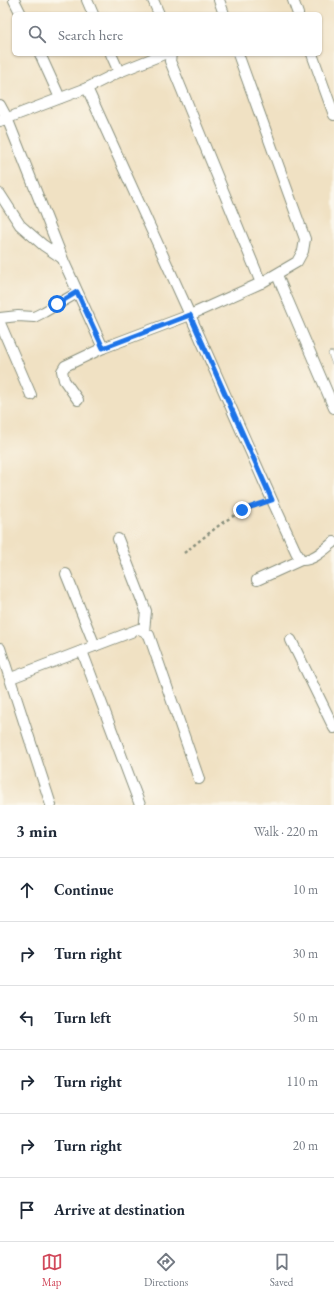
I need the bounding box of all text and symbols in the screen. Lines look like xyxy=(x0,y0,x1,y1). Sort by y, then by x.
search box xyxy=(12,12,322,56)
icon: search xyxy=(26,23,48,45)
text: Search here xyxy=(58,25,123,44)
route start xyxy=(48,295,66,313)
route end xyxy=(233,501,251,519)
text: 3 min xyxy=(16,820,57,842)
text: Walk · 220 m xyxy=(254,823,318,840)
icon: ahead xyxy=(16,879,38,901)
text: Continue xyxy=(54,880,114,899)
text: 10 m xyxy=(293,881,318,898)
icon: right xyxy=(16,943,38,965)
text: Turn right xyxy=(54,944,122,963)
text: 30 m xyxy=(293,945,318,962)
icon: left xyxy=(16,1007,38,1029)
text: Turn left xyxy=(54,1008,111,1027)
text: 50 m xyxy=(293,1009,318,1026)
icon: right xyxy=(16,1071,38,1093)
text: Turn right xyxy=(54,1072,122,1091)
text: 110 m xyxy=(287,1073,318,1090)
icon: right xyxy=(16,1135,38,1157)
text: Turn right xyxy=(54,1136,122,1155)
text: 20 m xyxy=(293,1137,318,1154)
icon: arrive xyxy=(16,1199,38,1221)
text: Arrive at destination xyxy=(54,1200,185,1219)
tab: Map xyxy=(41,1251,63,1289)
tab: Directions xyxy=(144,1251,188,1289)
tab: Saved xyxy=(270,1251,293,1289)

